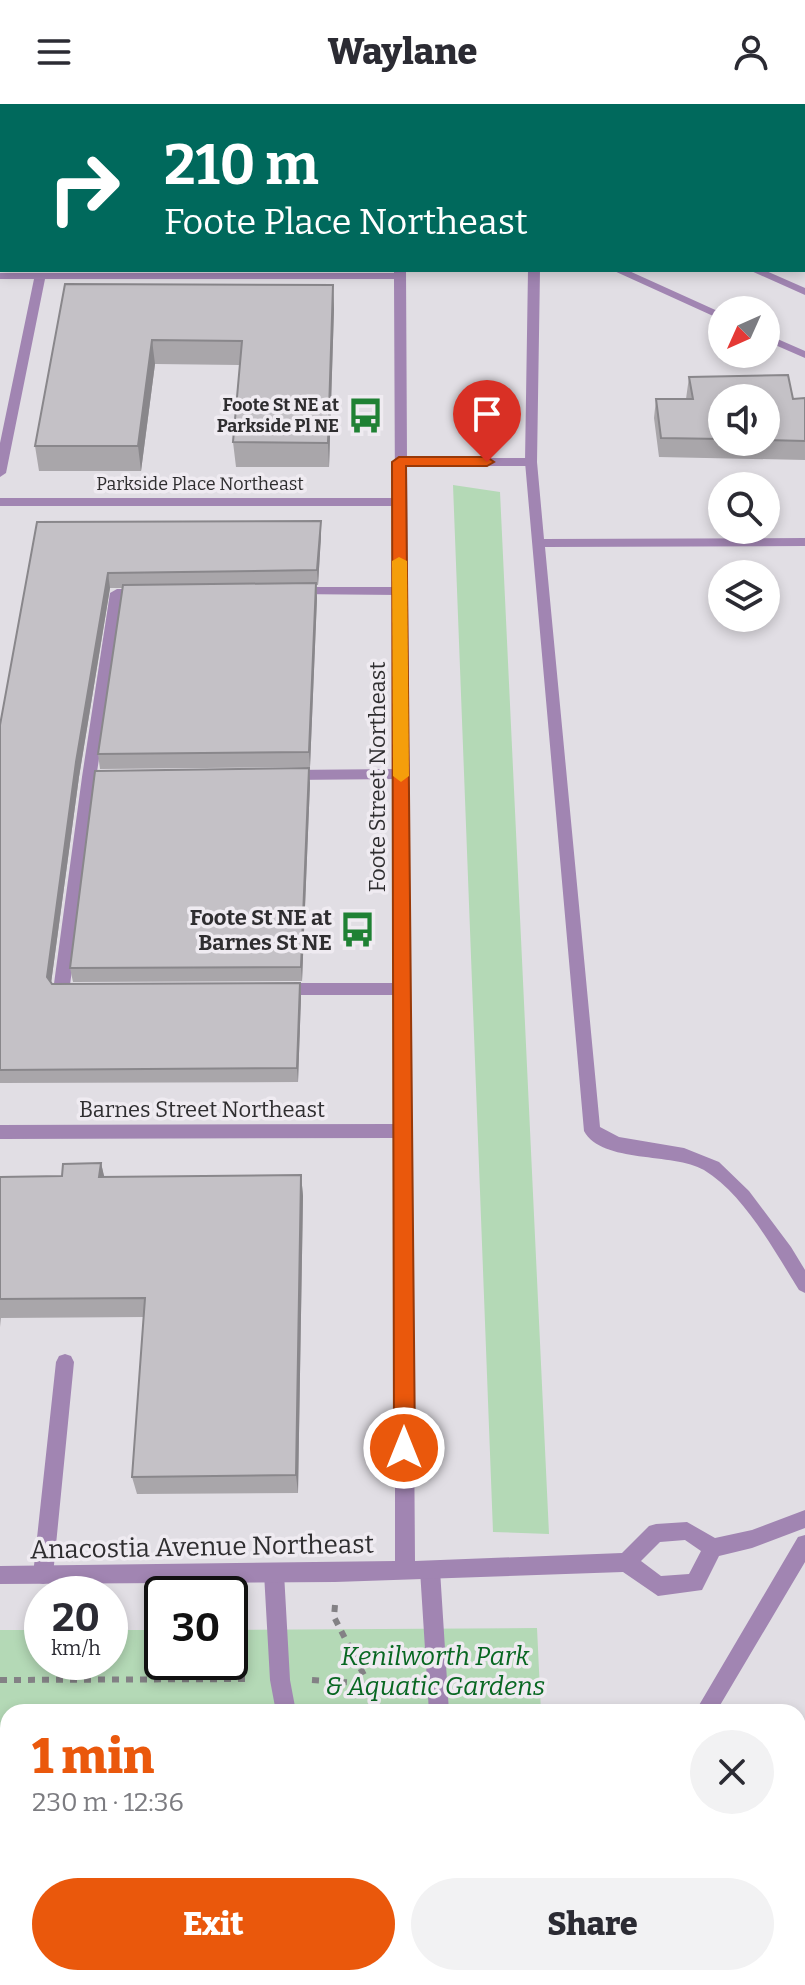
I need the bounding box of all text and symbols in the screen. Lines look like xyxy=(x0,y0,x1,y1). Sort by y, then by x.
icon: menu xyxy=(32,30,76,74)
text: Waylane xyxy=(328,30,477,74)
icon: person xyxy=(729,30,773,74)
text: 210 m xyxy=(164,132,319,199)
icon: right xyxy=(32,136,136,240)
text: Foote Place Northeast xyxy=(164,200,528,244)
north arrow xyxy=(708,296,780,368)
map controls xyxy=(708,296,780,632)
pin xyxy=(453,380,521,462)
button: sound xyxy=(708,384,780,456)
icon: arrive xyxy=(465,392,509,436)
place label: Foote St NE at Parkside Pl NE xyxy=(217,394,339,437)
bus stop icon: Foote St NE at Parkside Pl NE xyxy=(346,396,384,434)
button: search xyxy=(708,472,780,544)
street label: Parkside Place Northeast xyxy=(96,473,304,495)
button: layers xyxy=(708,560,780,632)
street label: Foote Street Northeast xyxy=(364,662,391,892)
place label: Foote St NE at Barnes St NE xyxy=(190,904,332,956)
bus stop icon: Foote St NE at Barnes St NE xyxy=(339,911,377,949)
street label: Barnes Street Northeast xyxy=(79,1096,325,1123)
position arrow xyxy=(362,1406,446,1490)
street label: Anacostia Avenue Northeast xyxy=(30,1528,375,1565)
speed limit sign: 30 xyxy=(144,1576,248,1680)
text: 20 xyxy=(52,1594,100,1642)
text: km/h xyxy=(51,1636,101,1660)
park label: Kenilworth Park & Aquatic Gardens xyxy=(325,1641,545,1702)
text: 1 min xyxy=(32,1728,154,1786)
button: close xyxy=(690,1730,774,1814)
text: 230 m · 12:36 xyxy=(32,1787,184,1818)
button: Exit xyxy=(32,1878,395,1970)
button: Share xyxy=(411,1878,774,1970)

